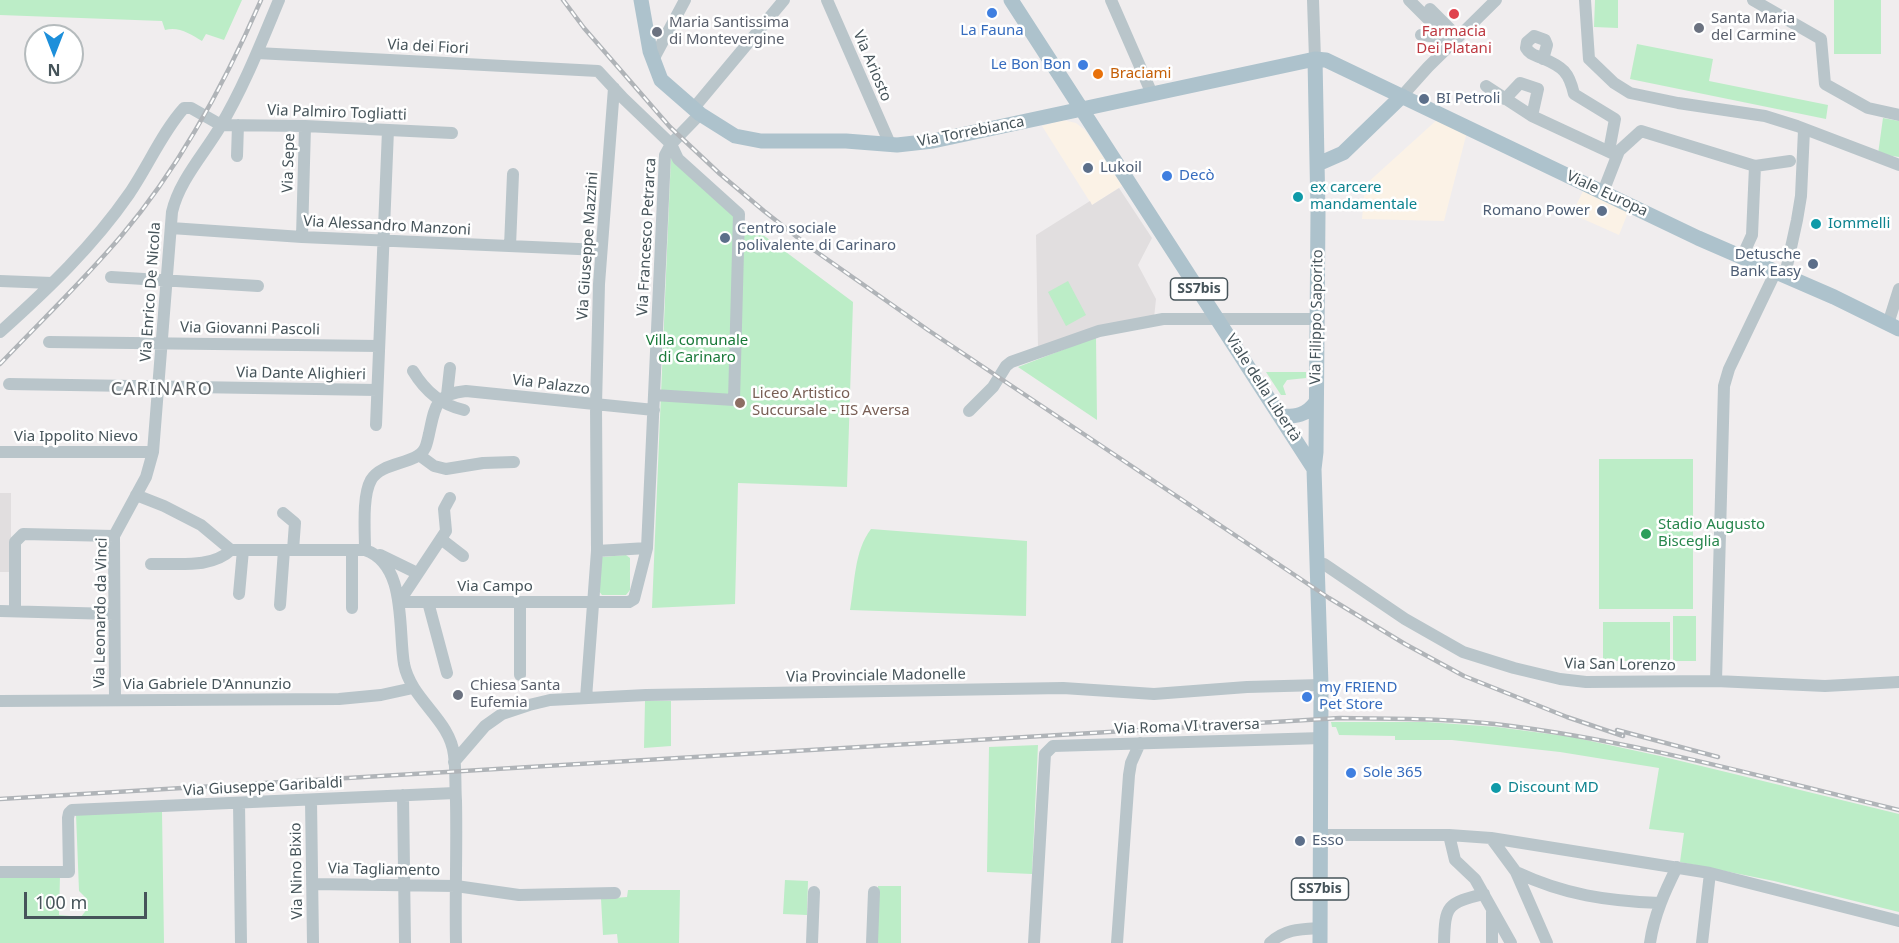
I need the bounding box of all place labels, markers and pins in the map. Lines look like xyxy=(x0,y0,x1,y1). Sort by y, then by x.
marker: La Fauna xyxy=(985,6,999,20)
marker: Farmacia Dei Platani xyxy=(1447,7,1461,21)
place label: Santa Maria del Carmine xyxy=(1711,10,1796,45)
place label: Maria Santissima di Montevergine xyxy=(669,14,789,49)
marker: Santa Maria del Carmine xyxy=(1692,21,1706,35)
place label: La Fauna xyxy=(960,22,1024,40)
place label: Farmacia Dei Platani xyxy=(1416,23,1492,58)
marker: Maria Santissima di Montevergine xyxy=(650,25,664,39)
place label: Le Bon Bon xyxy=(991,56,1071,74)
marker: Le Bon Bon xyxy=(1076,58,1090,72)
place label: Braciami xyxy=(1110,65,1171,83)
marker: Braciami xyxy=(1091,67,1105,81)
place label: BI Petroli xyxy=(1436,90,1500,108)
marker: BI Petroli xyxy=(1417,92,1431,106)
place label: Lukoil xyxy=(1100,159,1142,177)
marker: Lukoil xyxy=(1081,161,1095,175)
place label: Decò xyxy=(1179,167,1215,185)
marker: Decò xyxy=(1160,169,1174,183)
place label: ex carcere mandamentale xyxy=(1310,179,1417,214)
marker: ex carcere mandamentale xyxy=(1291,190,1305,204)
place label: Romano Power xyxy=(1483,202,1590,220)
marker: Romano Power xyxy=(1595,204,1609,218)
place label: Iommelli xyxy=(1828,215,1890,233)
marker: Iommelli xyxy=(1809,217,1823,231)
place label: Centro sociale polivalente di Carinaro xyxy=(737,220,896,255)
marker: Centro sociale polivalente di Carinaro xyxy=(718,231,732,245)
place label: Detusche Bank Easy xyxy=(1730,246,1801,281)
marker: Detusche Bank Easy xyxy=(1806,257,1820,271)
place label: Liceo Artistico Succursale - IIS Aversa xyxy=(752,385,910,420)
marker: Liceo Artistico Succursale - IIS Aversa xyxy=(733,396,747,410)
place label: Stadio Augusto Bisceglia xyxy=(1658,516,1765,551)
marker: Stadio Augusto Bisceglia xyxy=(1639,527,1653,541)
place label: Chiesa Santa Eufemia xyxy=(470,677,560,712)
place label: my FRIEND Pet Store xyxy=(1319,679,1397,714)
marker: Chiesa Santa Eufemia xyxy=(451,688,465,702)
marker: my FRIEND Pet Store xyxy=(1300,690,1314,704)
place label: Sole 365 xyxy=(1363,764,1422,782)
marker: Sole 365 xyxy=(1344,766,1358,780)
place label: Discount MD xyxy=(1508,779,1599,797)
marker: Discount MD xyxy=(1489,781,1503,795)
place label: Esso xyxy=(1312,832,1344,850)
marker: Esso xyxy=(1293,834,1307,848)

